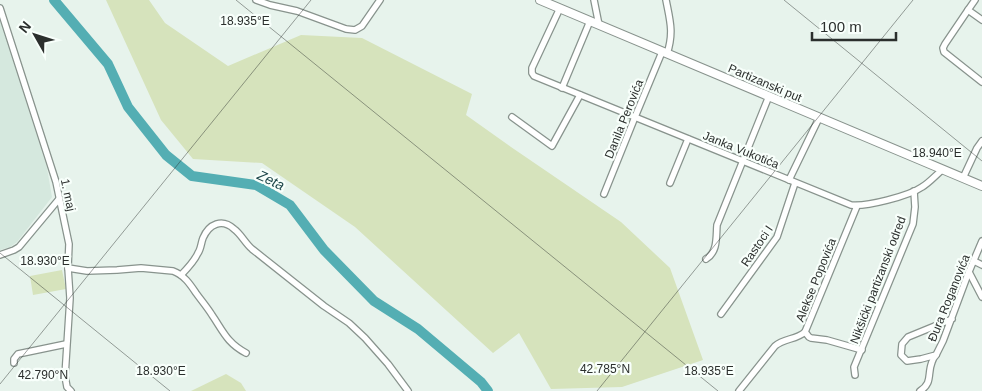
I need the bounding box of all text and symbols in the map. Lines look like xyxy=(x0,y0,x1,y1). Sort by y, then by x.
north arrow xyxy=(10,10,60,60)
scale bar xyxy=(812,10,896,42)
text: 18.935°E xyxy=(220,14,270,28)
text: N xyxy=(15,18,34,36)
text: 100 m xyxy=(820,18,862,35)
street label: Partizanski put xyxy=(726,61,805,105)
street label: Danila Perovića xyxy=(602,77,646,161)
street label: Janka Vukotića xyxy=(701,128,781,172)
text: 18.940°E xyxy=(912,146,962,160)
water label: Zeta xyxy=(254,166,287,193)
street label: 1. maj xyxy=(58,178,78,212)
street label: Nikšićki partizanski odred xyxy=(847,214,909,346)
street label: Rastoci I xyxy=(738,223,776,269)
street label: Alekse Popovića xyxy=(793,236,839,324)
street label: Đura Roganovića xyxy=(925,252,973,344)
text: 18.930°E xyxy=(20,254,70,268)
text: 42.785°N xyxy=(580,362,630,376)
text: 18.930°E xyxy=(136,364,186,378)
text: 18.935°E xyxy=(684,364,734,378)
text: 42.790°N xyxy=(18,368,68,382)

